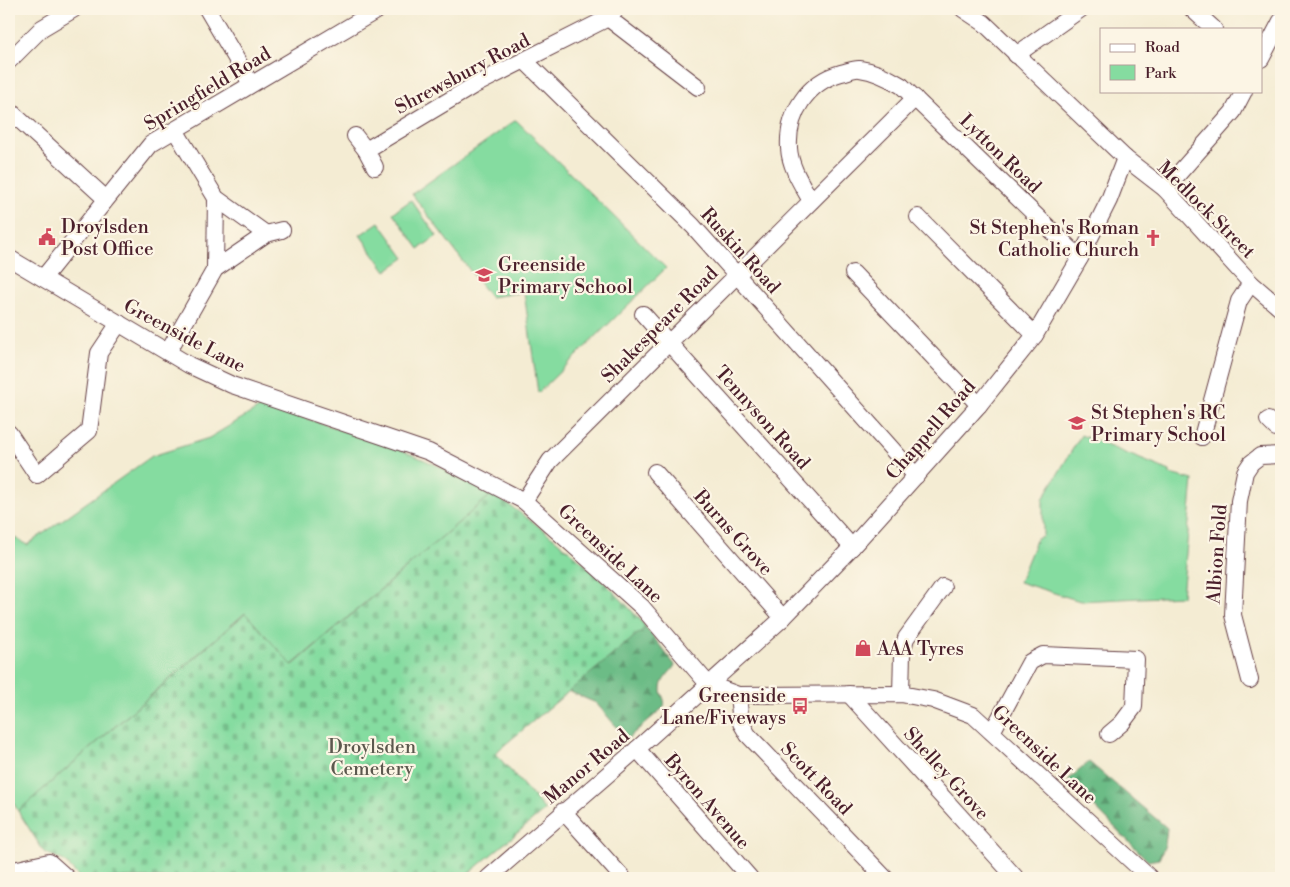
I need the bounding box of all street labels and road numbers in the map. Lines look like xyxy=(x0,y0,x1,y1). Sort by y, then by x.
street label: Shrewsbury Road xyxy=(391,28,534,120)
street label: Springfield Road xyxy=(140,41,275,136)
street label: Lytton Road xyxy=(954,109,1046,199)
street label: Medlock Street xyxy=(1152,156,1260,264)
street label: Ruskin Road xyxy=(695,203,785,299)
street label: Shakespeare Road xyxy=(596,261,723,388)
street label: Greenside Lane xyxy=(119,294,250,378)
street label: Tennyson Road xyxy=(709,361,815,475)
street label: Chappell Road xyxy=(881,375,981,485)
street label: Burns Grove xyxy=(688,484,778,581)
street label: Greenside Lane xyxy=(553,499,668,608)
street label: Albion Fold xyxy=(1201,503,1232,606)
street label: Greenside Lane xyxy=(987,700,1102,809)
street label: Shelley Grove xyxy=(898,722,994,825)
street label: Manor Road xyxy=(539,724,635,810)
street label: Scott Road xyxy=(776,737,857,820)
street label: Byron Avenue xyxy=(659,748,755,854)

